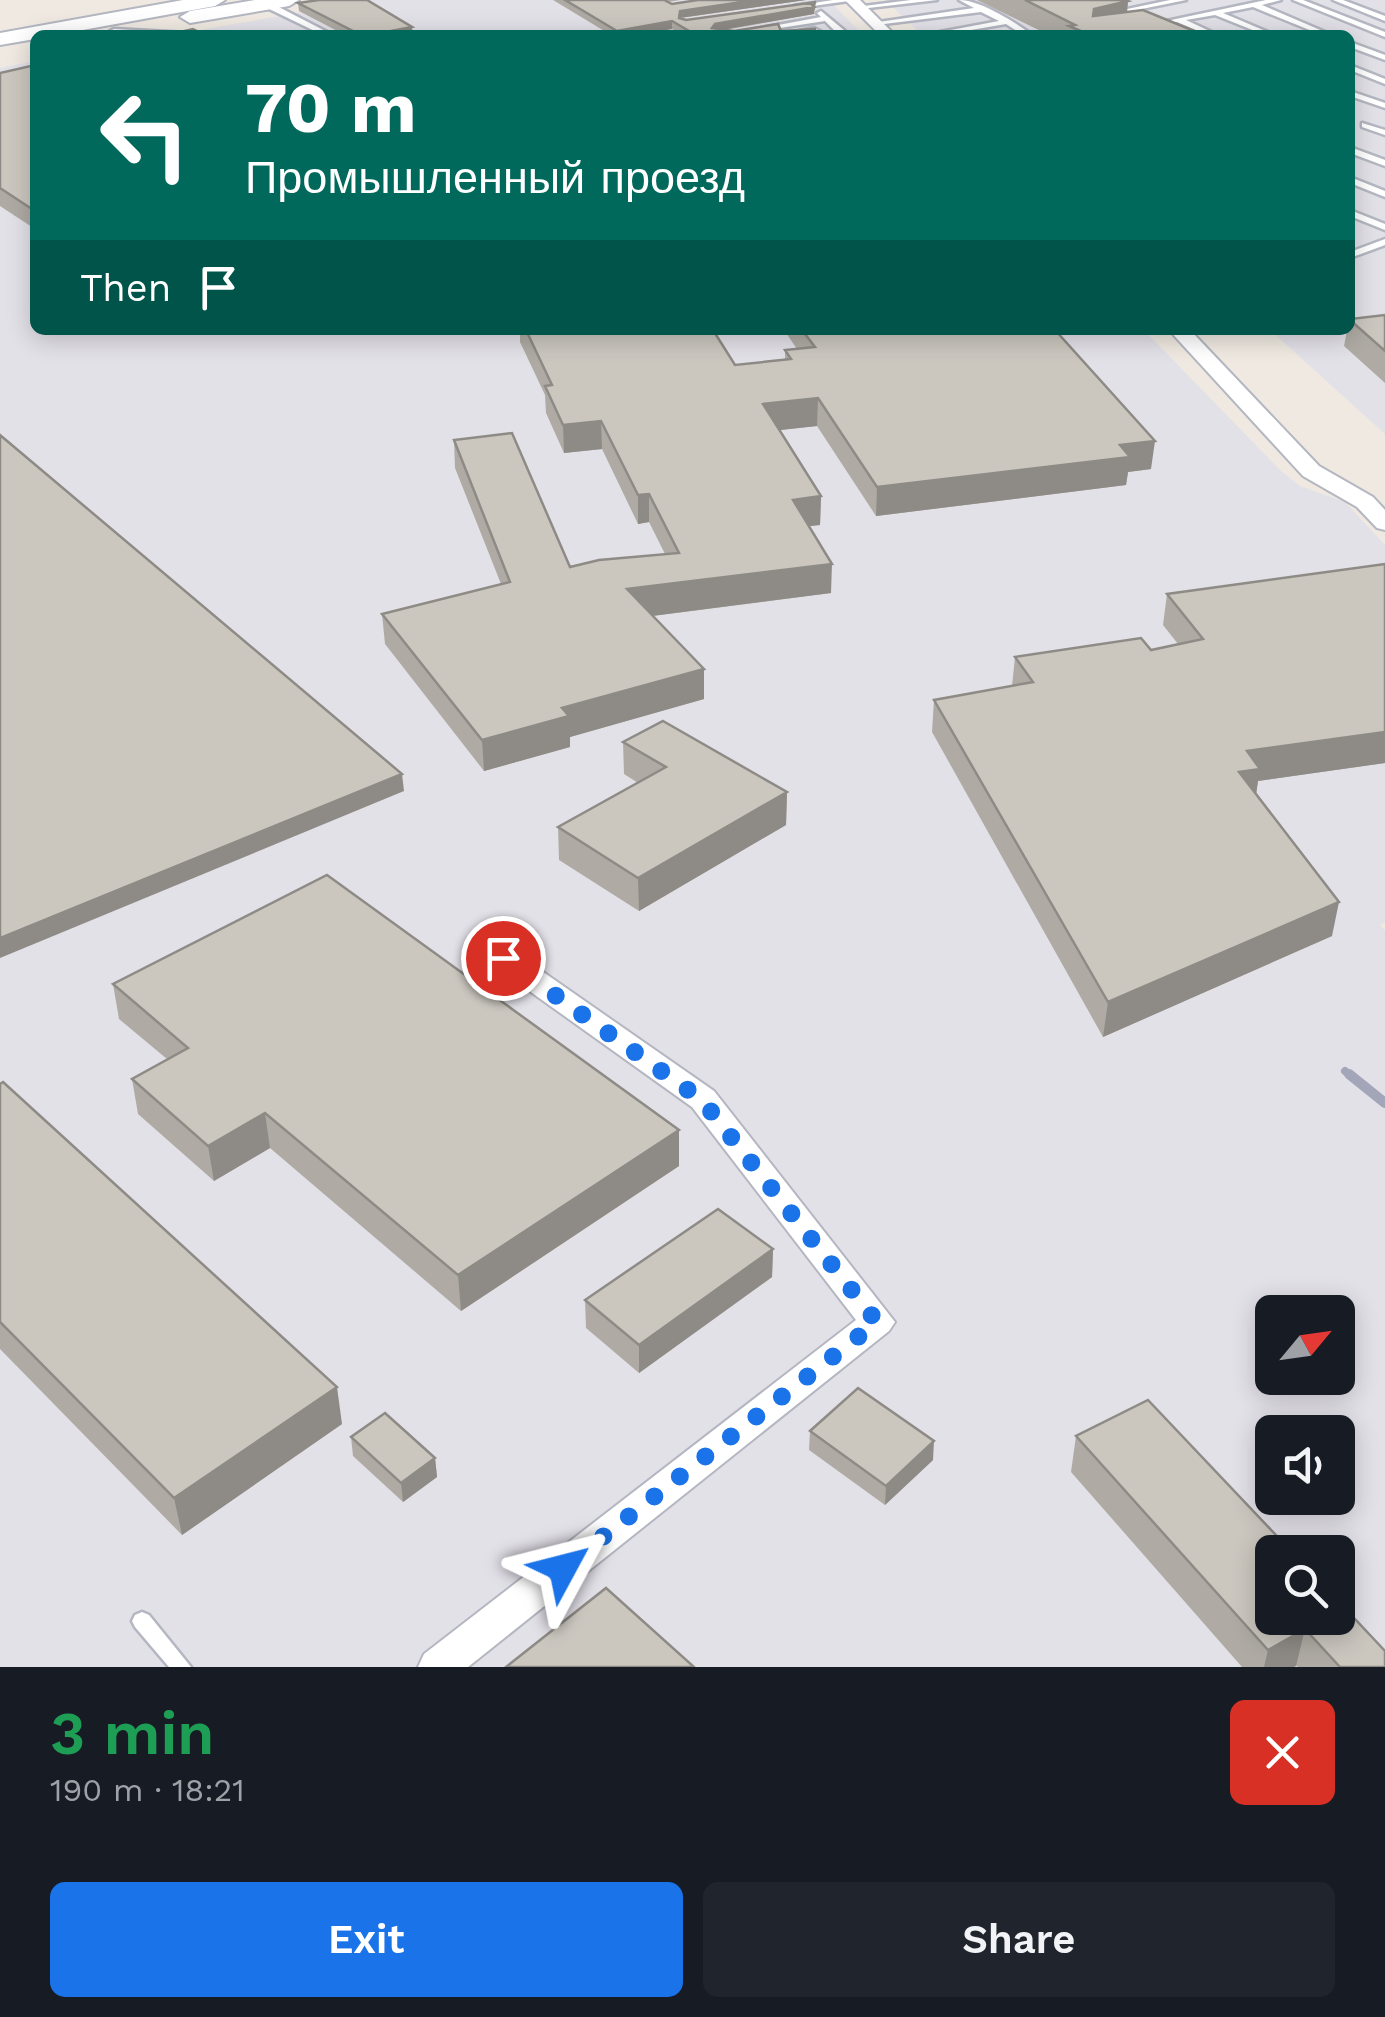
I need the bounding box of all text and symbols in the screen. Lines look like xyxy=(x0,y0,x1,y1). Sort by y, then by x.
text: 70 m xyxy=(245,67,417,149)
icon: left xyxy=(80,70,210,200)
text: Промышленный проезд xyxy=(245,151,745,204)
icon: arrive xyxy=(191,260,246,315)
text: Then xyxy=(80,266,171,310)
pin xyxy=(461,916,546,1001)
icon: arrive xyxy=(476,931,531,986)
north arrow xyxy=(1255,1295,1355,1395)
map controls xyxy=(1255,1295,1355,1635)
button: sound xyxy=(1255,1415,1355,1515)
position arrow xyxy=(511,1516,615,1620)
button: search xyxy=(1255,1535,1355,1635)
text: 3 min xyxy=(50,1698,214,1769)
button: close xyxy=(1230,1700,1335,1805)
text: 190 m · 18:21 xyxy=(50,1771,245,1809)
button: Exit xyxy=(50,1882,683,1997)
button: Share xyxy=(703,1882,1335,1997)

